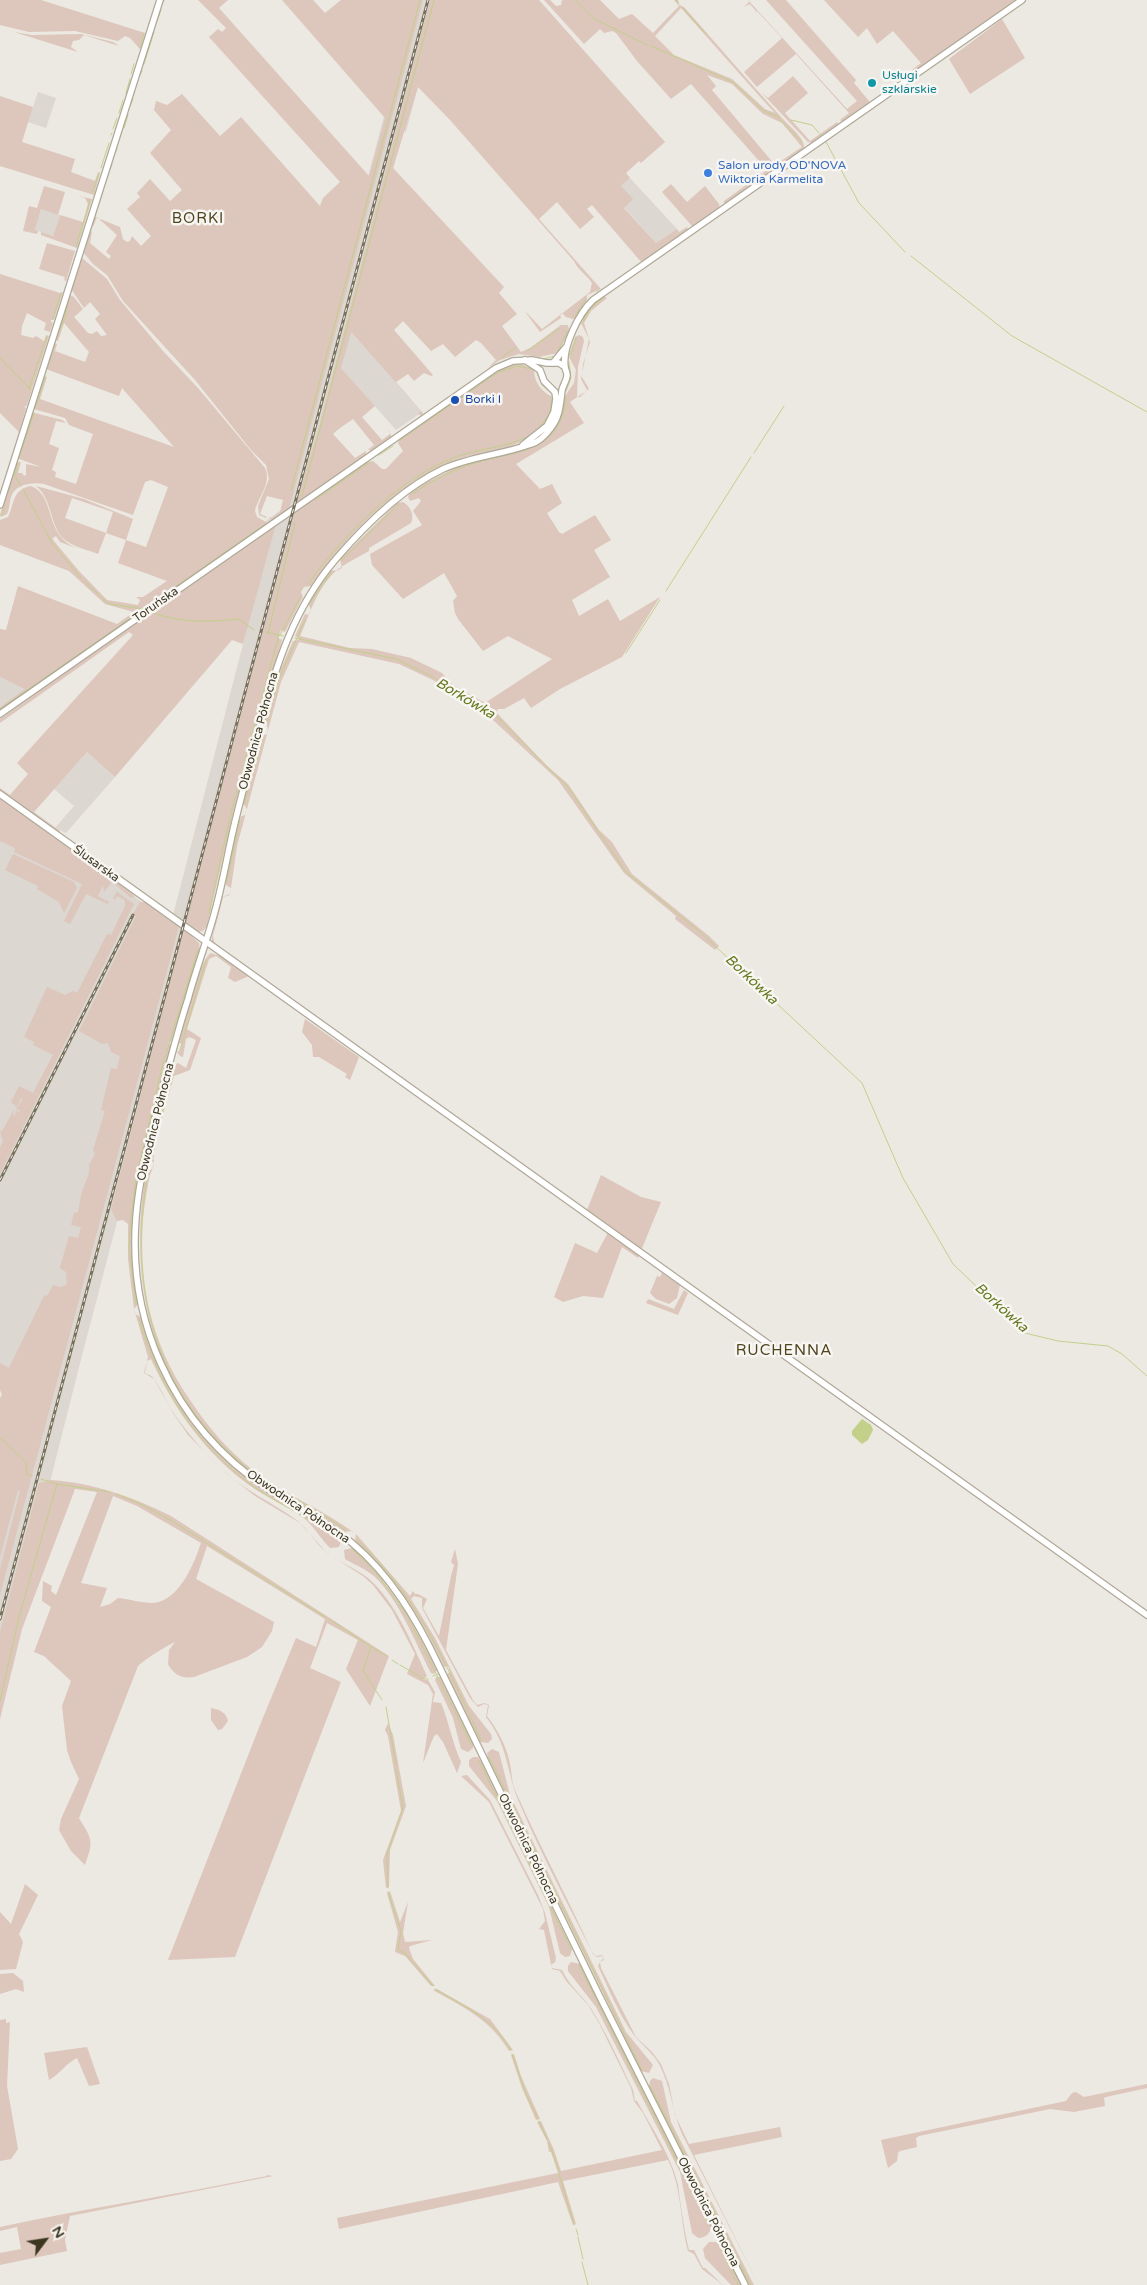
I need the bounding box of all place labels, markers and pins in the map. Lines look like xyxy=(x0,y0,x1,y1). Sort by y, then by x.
place label: Usługi szklarskie xyxy=(882,69,937,97)
marker: Usługi szklarskie xyxy=(866,77,878,89)
place label: Salon urody OD'NOVA Wiktoria Karmelita xyxy=(718,159,846,187)
marker: Salon urody OD'NOVA Wiktoria Karmelita xyxy=(702,167,714,179)
place label: Borki I xyxy=(465,393,501,407)
marker: Borki I xyxy=(449,394,461,406)

